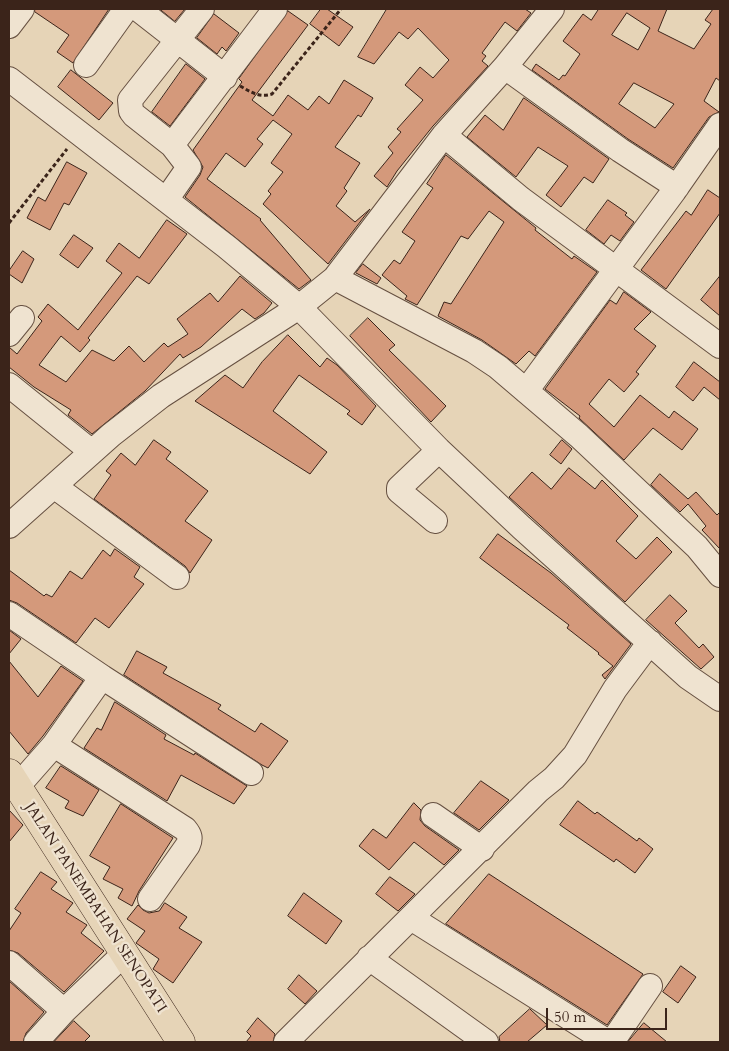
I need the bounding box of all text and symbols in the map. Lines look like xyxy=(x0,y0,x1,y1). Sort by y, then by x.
street label: JALAN PANEMBAHAN SENOPATI xyxy=(20,799,170,1017)
scale bar xyxy=(549,998,670,1030)
text: 50 m xyxy=(554,1007,586,1027)

